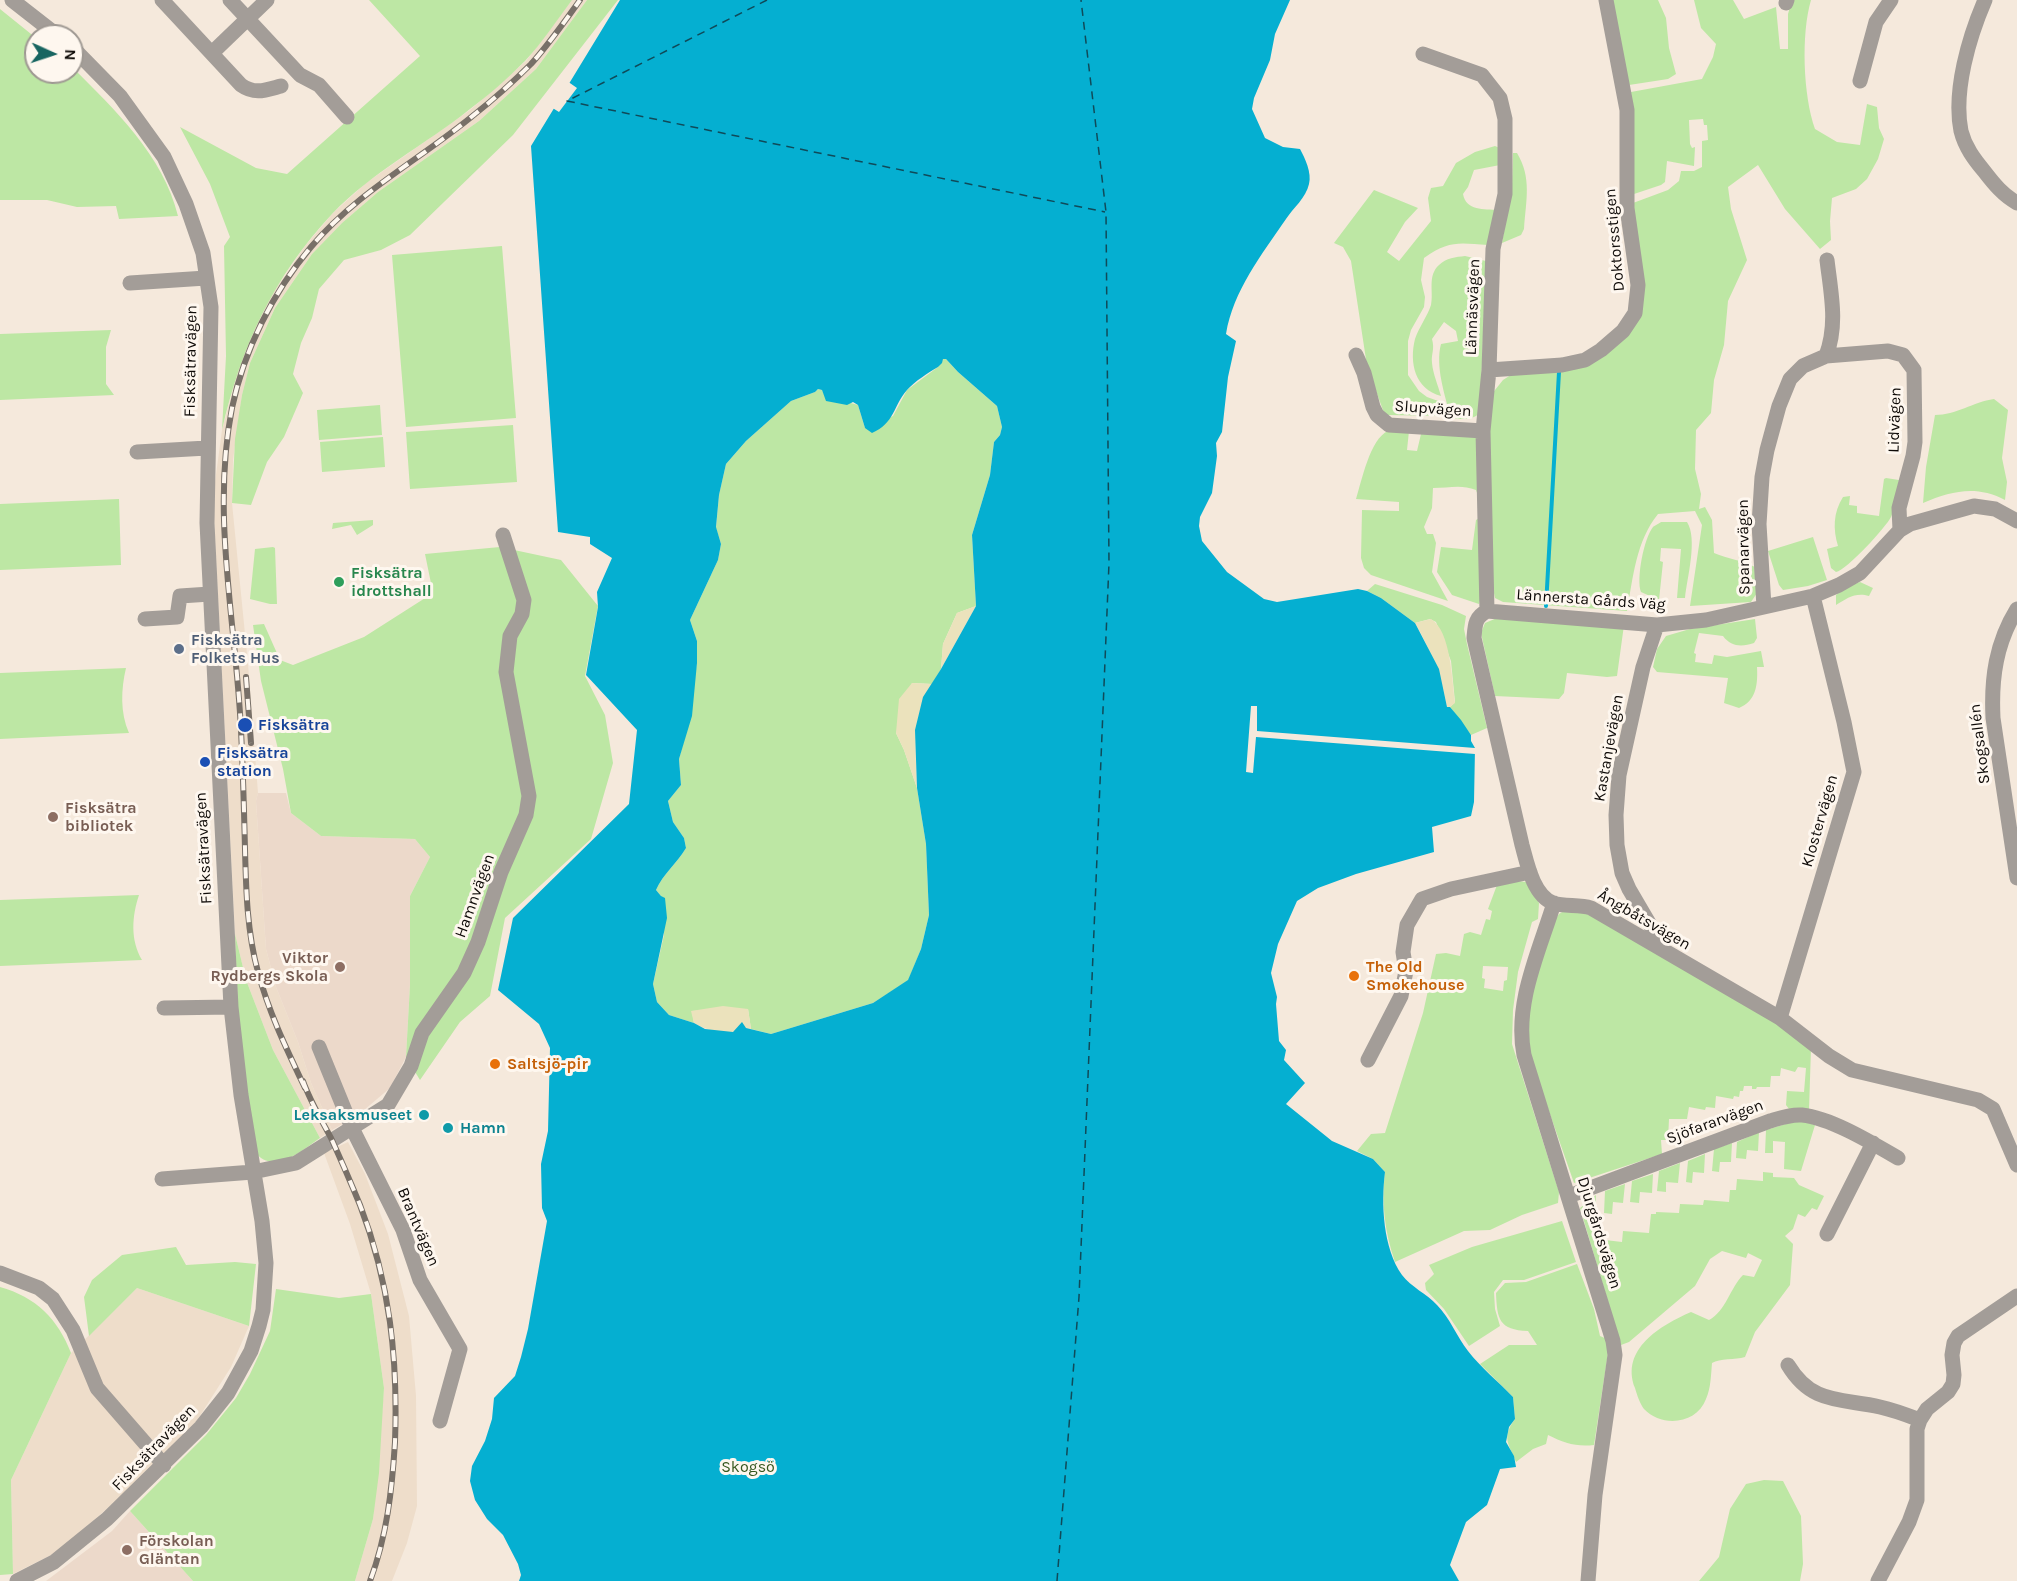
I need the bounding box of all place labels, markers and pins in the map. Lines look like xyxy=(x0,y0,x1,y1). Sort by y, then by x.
place label: Fisksätra idrottshall xyxy=(351,563,432,601)
marker: Fisksätra idrottshall xyxy=(332,575,346,589)
place label: Fisksätra Folkets Hus xyxy=(191,630,280,668)
marker: Fisksätra Folkets Hus xyxy=(172,642,186,656)
place label: Fisksätra xyxy=(258,715,330,735)
marker: Fisksätra xyxy=(236,716,254,734)
place label: Fisksätra station xyxy=(217,743,289,781)
marker: Fisksätra station xyxy=(198,755,212,769)
place label: Fisksätra bibliotek xyxy=(65,798,137,836)
marker: Fisksätra bibliotek xyxy=(46,810,60,824)
place label: Viktor Rydbergs Skola xyxy=(211,948,328,986)
place label: The Old Smokehouse xyxy=(1366,957,1464,995)
marker: Viktor Rydbergs Skola xyxy=(333,960,347,974)
marker: The Old Smokehouse xyxy=(1347,969,1361,983)
place label: Saltsjö-pir xyxy=(507,1054,588,1074)
marker: Saltsjö-pir xyxy=(488,1057,502,1071)
place label: Leksaksmuseet xyxy=(294,1105,412,1125)
marker: Leksaksmuseet xyxy=(417,1108,431,1122)
place label: Hamn xyxy=(460,1118,506,1138)
marker: Hamn xyxy=(441,1121,455,1135)
place label: Förskolan Gläntan xyxy=(139,1531,214,1569)
marker: Förskolan Gläntan xyxy=(120,1543,134,1557)

